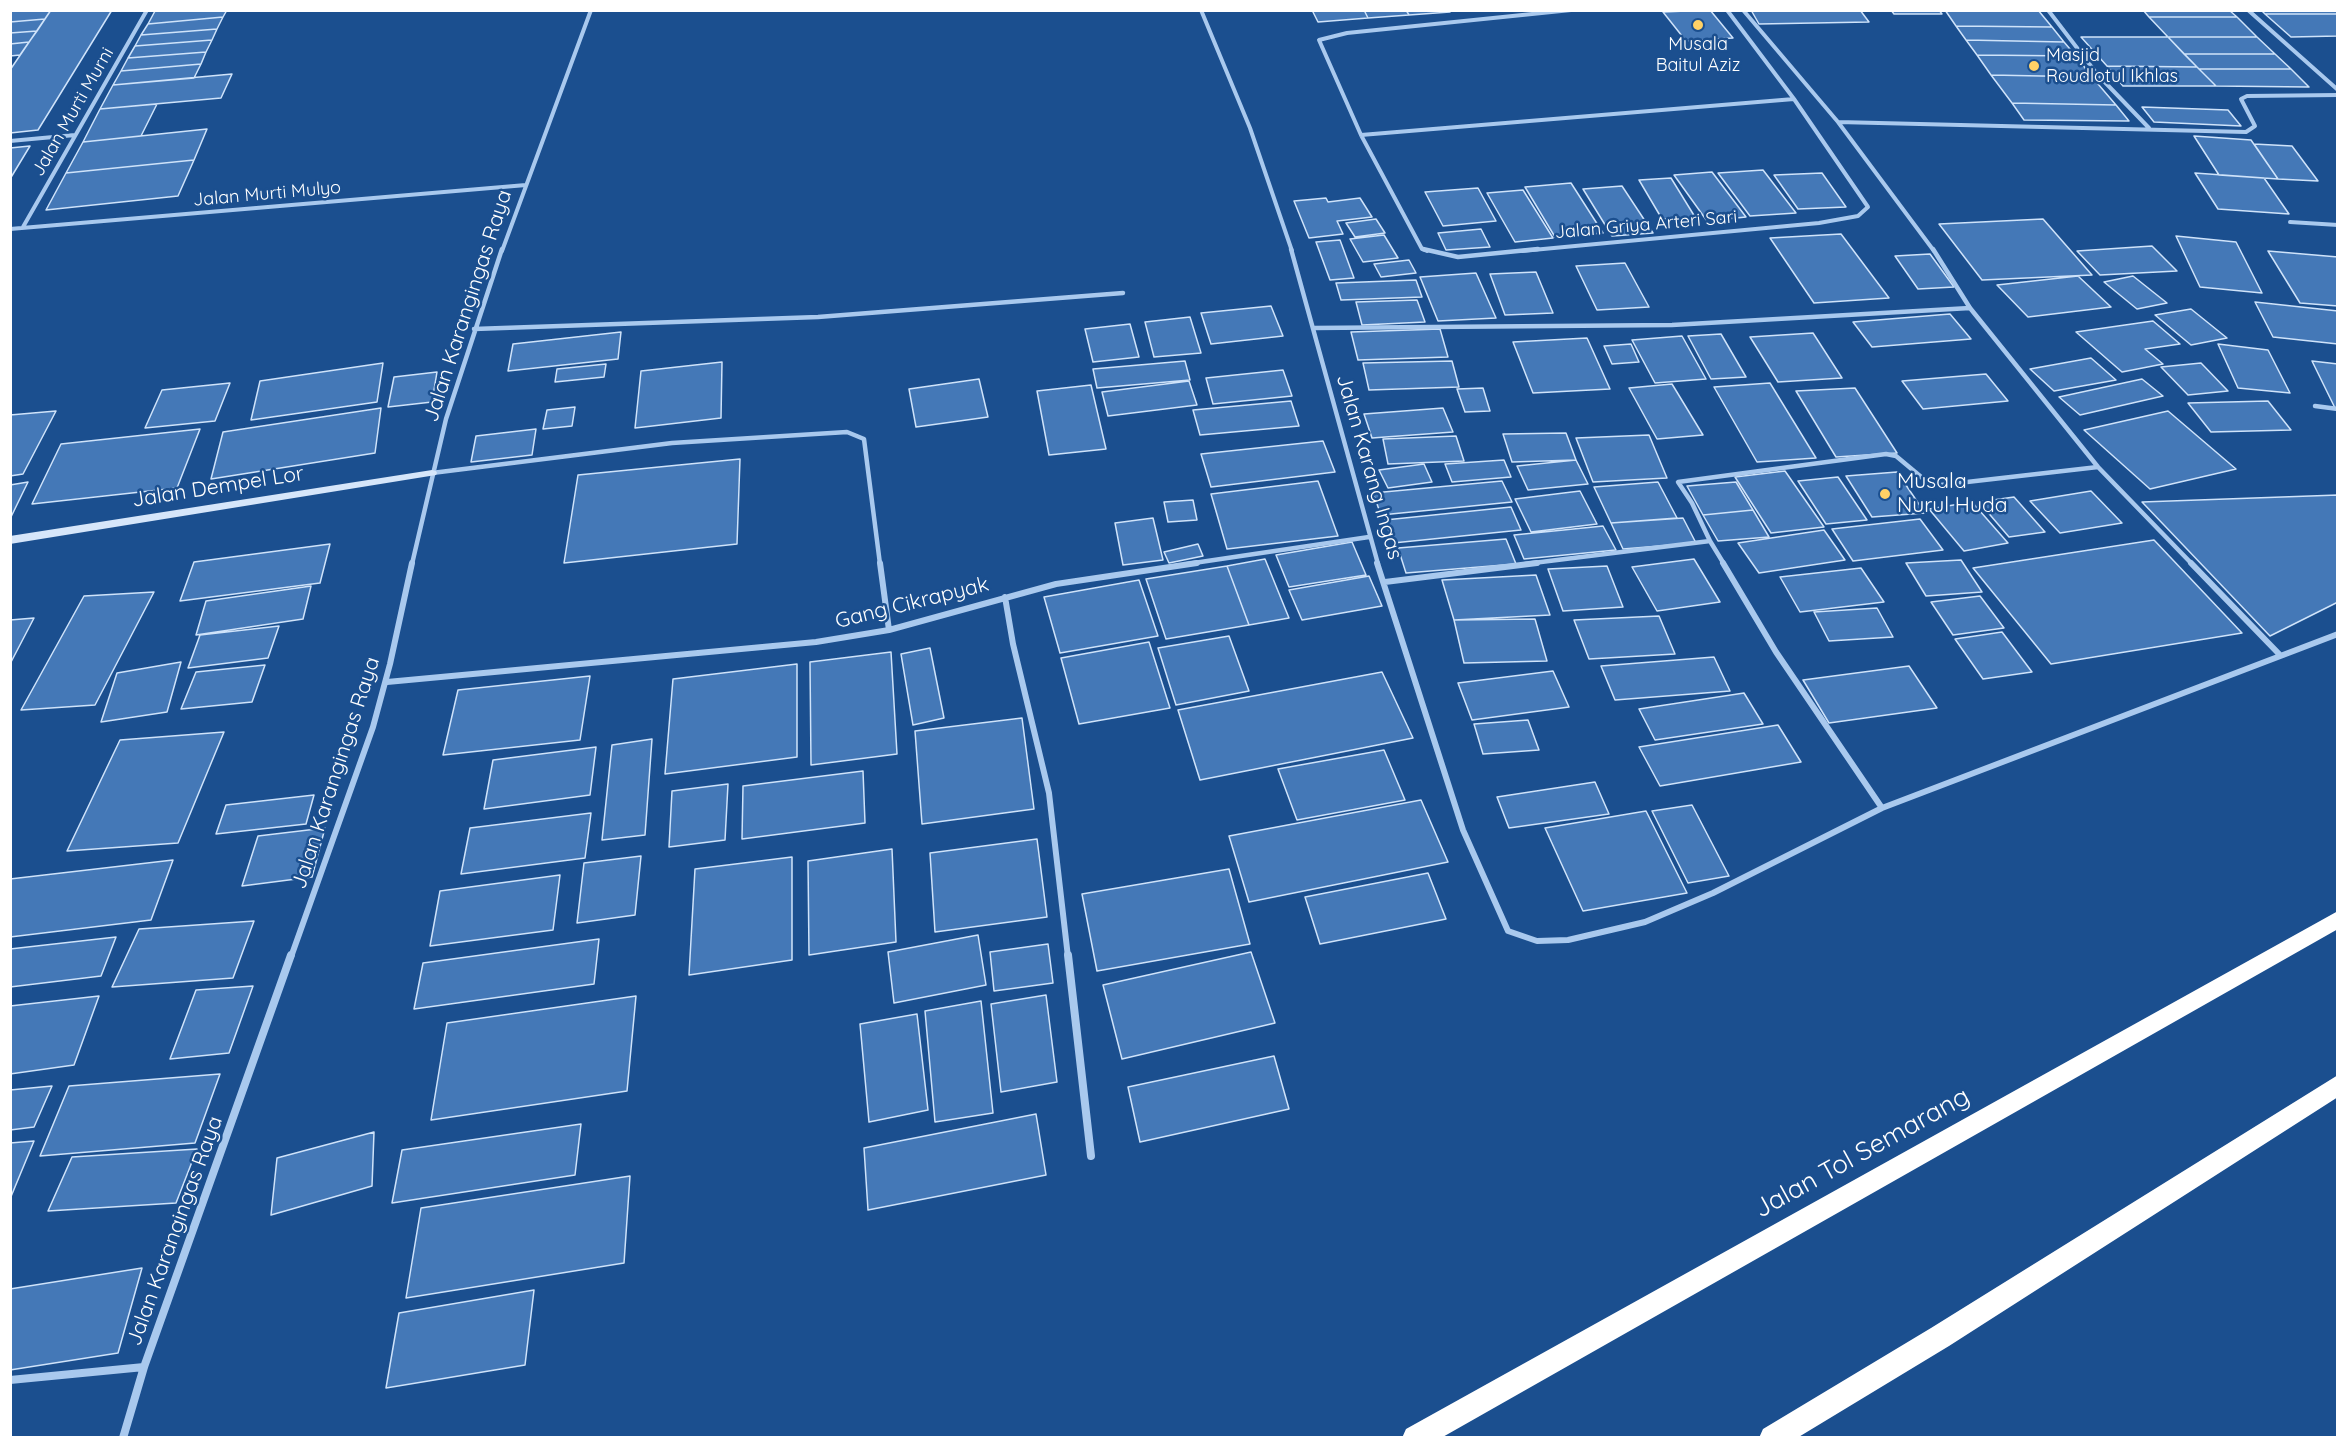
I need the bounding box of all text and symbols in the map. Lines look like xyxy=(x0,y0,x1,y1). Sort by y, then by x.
marker: Musala Baitul Aziz xyxy=(1691,18,1705,32)
place label: Musala Baitul Aziz xyxy=(1656,34,1740,76)
street label: Jalan Murti Murni xyxy=(27,44,119,180)
place label: Masjid Roudlotul Ikhlas xyxy=(2046,45,2178,88)
marker: Masjid Roudlotul Ikhlas xyxy=(2027,59,2041,73)
street label: Jalan Murti Mulyo xyxy=(192,177,342,211)
street label: Jalan Karangingas Raya xyxy=(419,187,517,425)
street label: Jalan Griya Arteri Sari xyxy=(1554,206,1738,244)
street label: Jalan Karang Ingas xyxy=(1330,371,1408,563)
street label: Jalan Dempel Lor xyxy=(130,461,306,513)
place label: Musala Nurul Huda xyxy=(1897,469,2007,519)
marker: Musala Nurul Huda xyxy=(1878,487,1892,501)
street label: Gang Cikrapyak xyxy=(833,572,991,634)
street label: Jalan Karangingas Raya xyxy=(287,654,385,892)
street label: Jalan Tol Semarang xyxy=(1749,1081,1975,1225)
street label: Jalan Karangingas Raya xyxy=(122,1113,228,1349)

